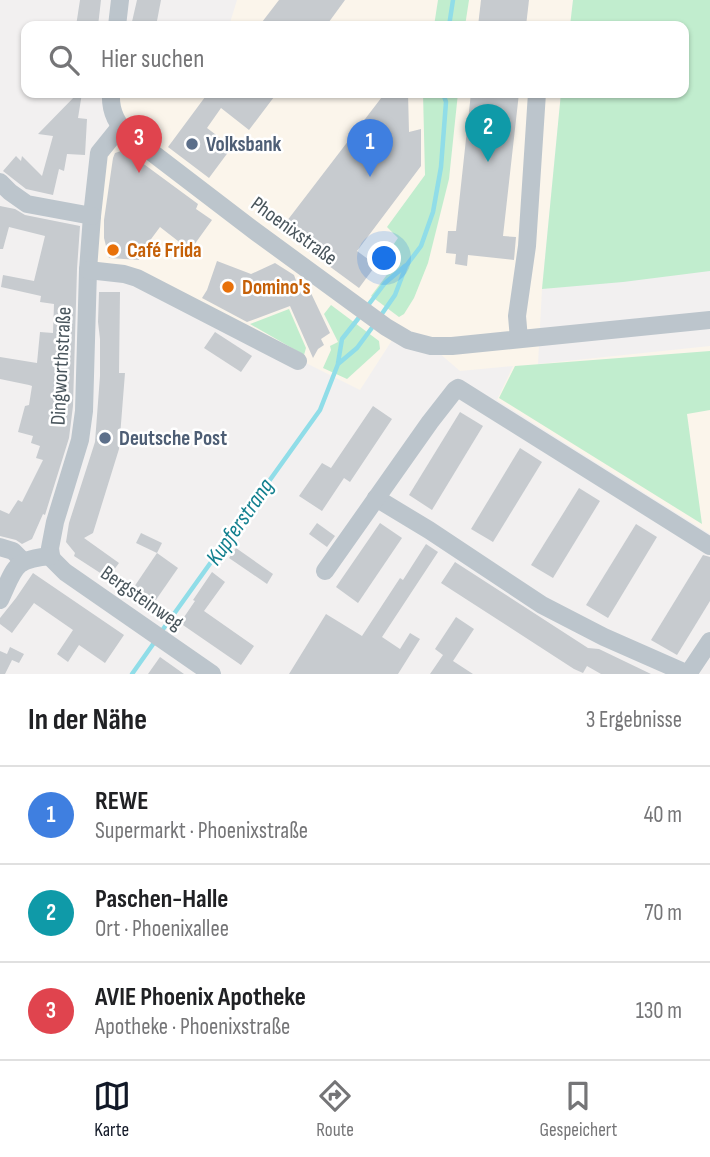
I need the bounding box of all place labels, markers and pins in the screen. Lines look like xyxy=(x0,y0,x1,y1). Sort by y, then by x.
pin: 2 xyxy=(465,104,511,162)
pin: 3 xyxy=(116,115,162,173)
pin: 1 xyxy=(347,119,393,177)
place label: Volksbank xyxy=(206,132,282,157)
marker: Volksbank xyxy=(184,136,200,152)
place label: Café Frida xyxy=(127,238,202,263)
marker: Café Frida xyxy=(105,242,121,258)
place label: Domino's xyxy=(242,275,311,300)
marker: Domino's xyxy=(220,279,236,295)
place label: Deutsche Post xyxy=(119,426,227,451)
marker: Deutsche Post xyxy=(97,430,113,446)

